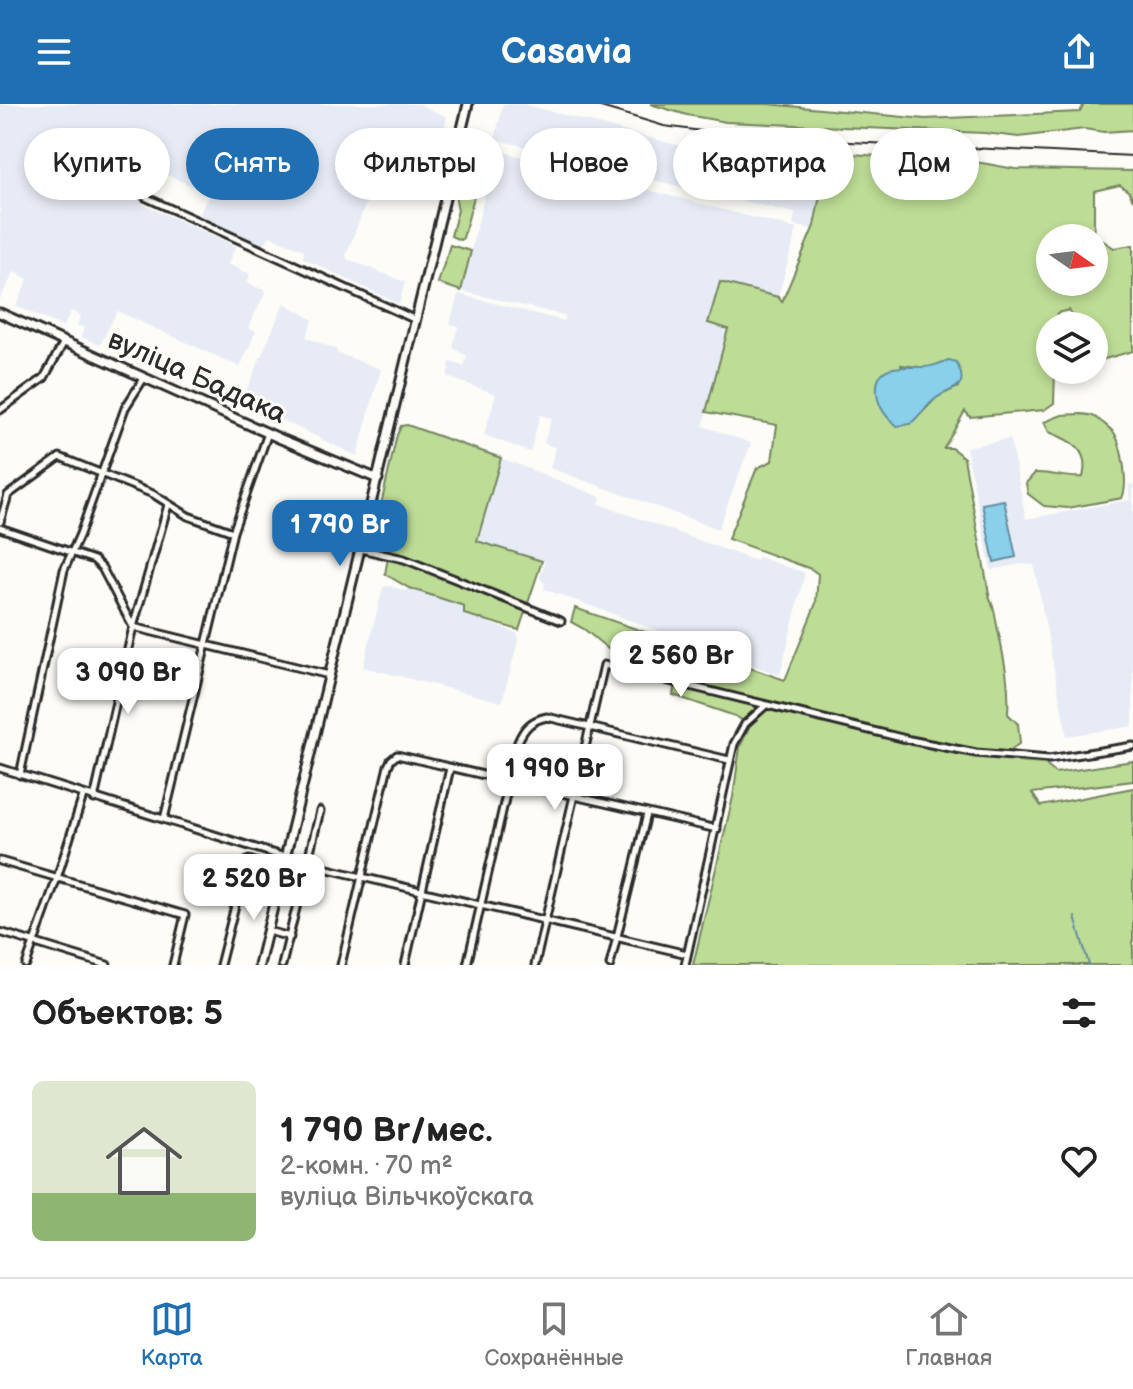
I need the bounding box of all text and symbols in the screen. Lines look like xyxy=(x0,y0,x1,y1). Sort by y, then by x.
icon: menu xyxy=(32,30,76,74)
icon: share xyxy=(1057,30,1101,74)
text: Casavia xyxy=(501,31,632,74)
chip: Купить xyxy=(24,128,170,200)
chip: Снять xyxy=(186,128,319,200)
chip: Фильтры xyxy=(335,128,504,200)
chip: Новое xyxy=(520,128,657,200)
chip: Квартира xyxy=(673,128,854,200)
chip: Дом xyxy=(870,128,979,200)
north arrow xyxy=(1036,224,1108,296)
map controls xyxy=(1036,224,1108,384)
button: layers xyxy=(1036,312,1108,384)
street label: вуліца Бадака xyxy=(103,323,292,431)
pin: 1 790 Br xyxy=(257,500,423,568)
text: 1 790 Br xyxy=(290,510,390,541)
pin: 2 560 Br xyxy=(598,631,764,699)
text: 2 560 Br xyxy=(628,641,734,672)
pin: 3 090 Br xyxy=(45,648,211,716)
text: 3 090 Br xyxy=(75,658,181,689)
pin: 1 990 Br xyxy=(472,744,638,812)
text: 1 990 Br xyxy=(505,754,605,785)
pin: 2 520 Br xyxy=(171,854,337,922)
text: 2 520 Br xyxy=(202,864,306,895)
icon: filters xyxy=(1057,991,1101,1035)
text: Объектов: 5 xyxy=(32,993,223,1034)
text: 1 790 Br/мес. xyxy=(280,1110,493,1151)
icon: home xyxy=(96,1113,192,1209)
icon: heart xyxy=(1057,1139,1101,1183)
text: 2-комн. · 70 m² xyxy=(280,1151,453,1182)
text: вуліца Вільчкоўскага xyxy=(280,1182,534,1213)
tab: Карта xyxy=(141,1297,203,1372)
tab: Сохранённые xyxy=(485,1297,624,1372)
tab: Главная xyxy=(905,1297,992,1372)

